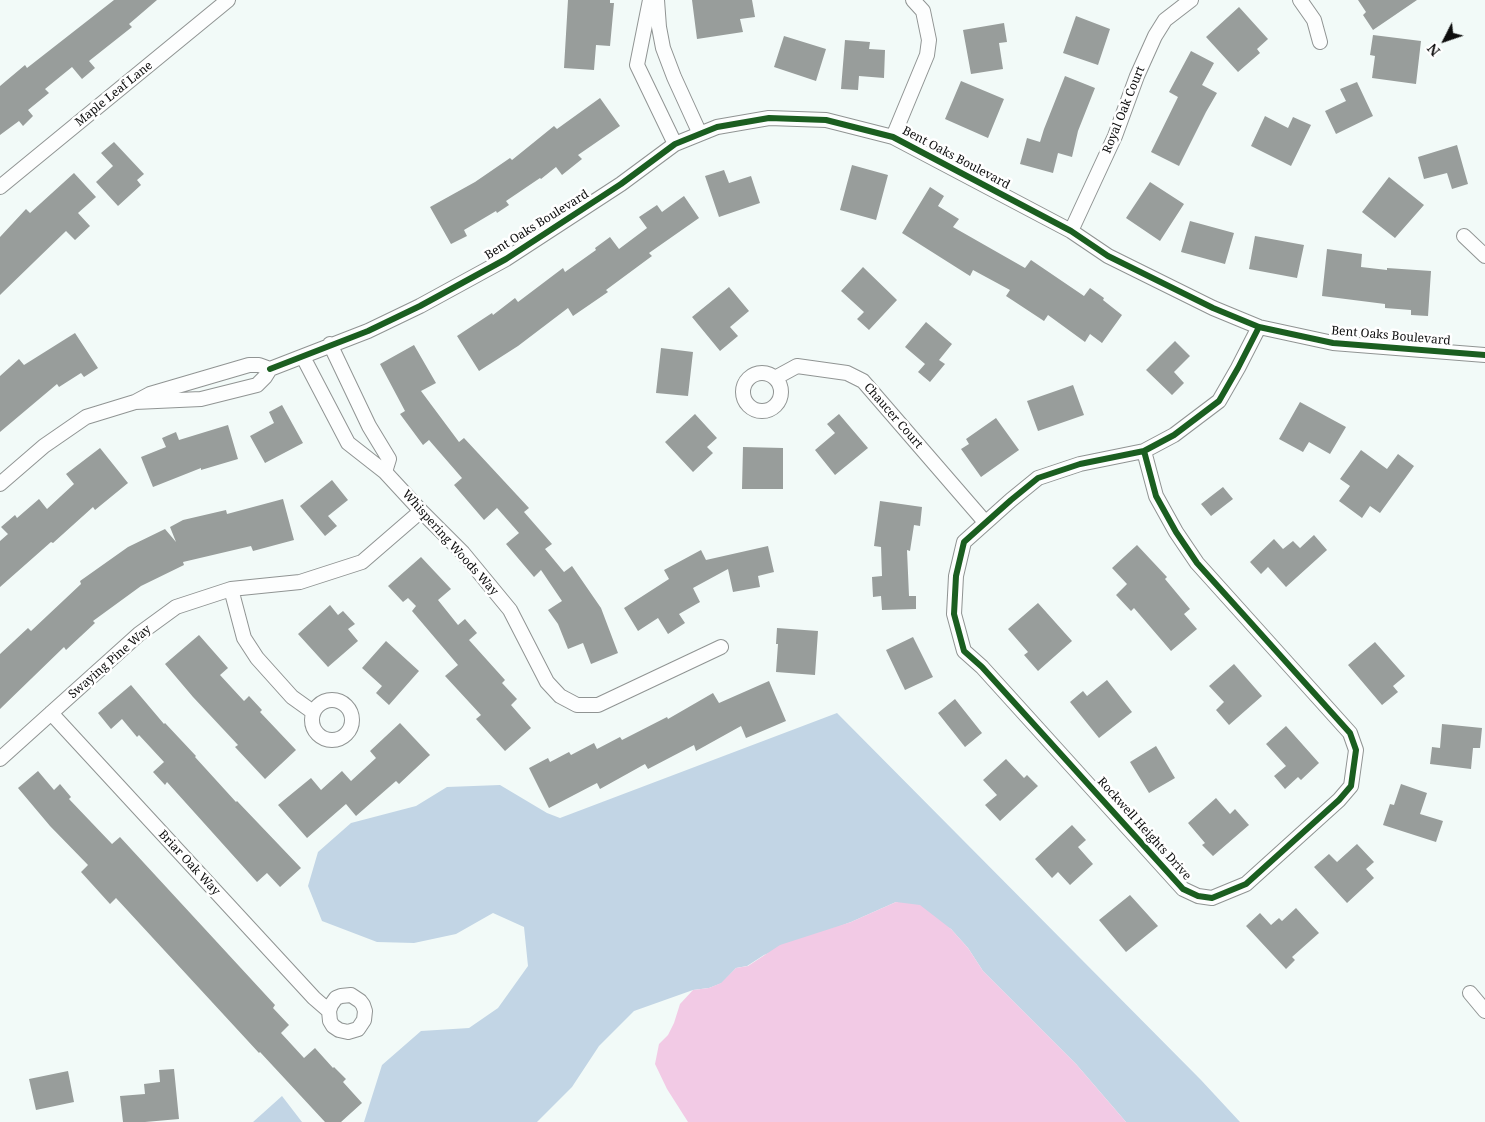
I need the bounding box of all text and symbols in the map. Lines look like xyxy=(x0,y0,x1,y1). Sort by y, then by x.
north arrow xyxy=(1420,15,1470,65)
text: N xyxy=(1423,40,1444,61)
street label: Maple Leaf Lane xyxy=(72,58,156,130)
street label: Royal Oak Court xyxy=(1100,64,1148,156)
street label: Bent Oaks Boulevard xyxy=(900,124,1012,192)
street label: Bent Oaks Boulevard xyxy=(482,187,592,263)
street label: Bent Oaks Boulevard xyxy=(1331,324,1451,348)
street label: Chaucer Court xyxy=(861,380,925,452)
street label: Whispering Woods Way xyxy=(399,487,501,599)
street label: Swaying Pine Way xyxy=(66,622,154,702)
street label: Rockwell Heights Drive xyxy=(1094,775,1194,883)
street label: Briar Oak Way xyxy=(155,827,223,899)

